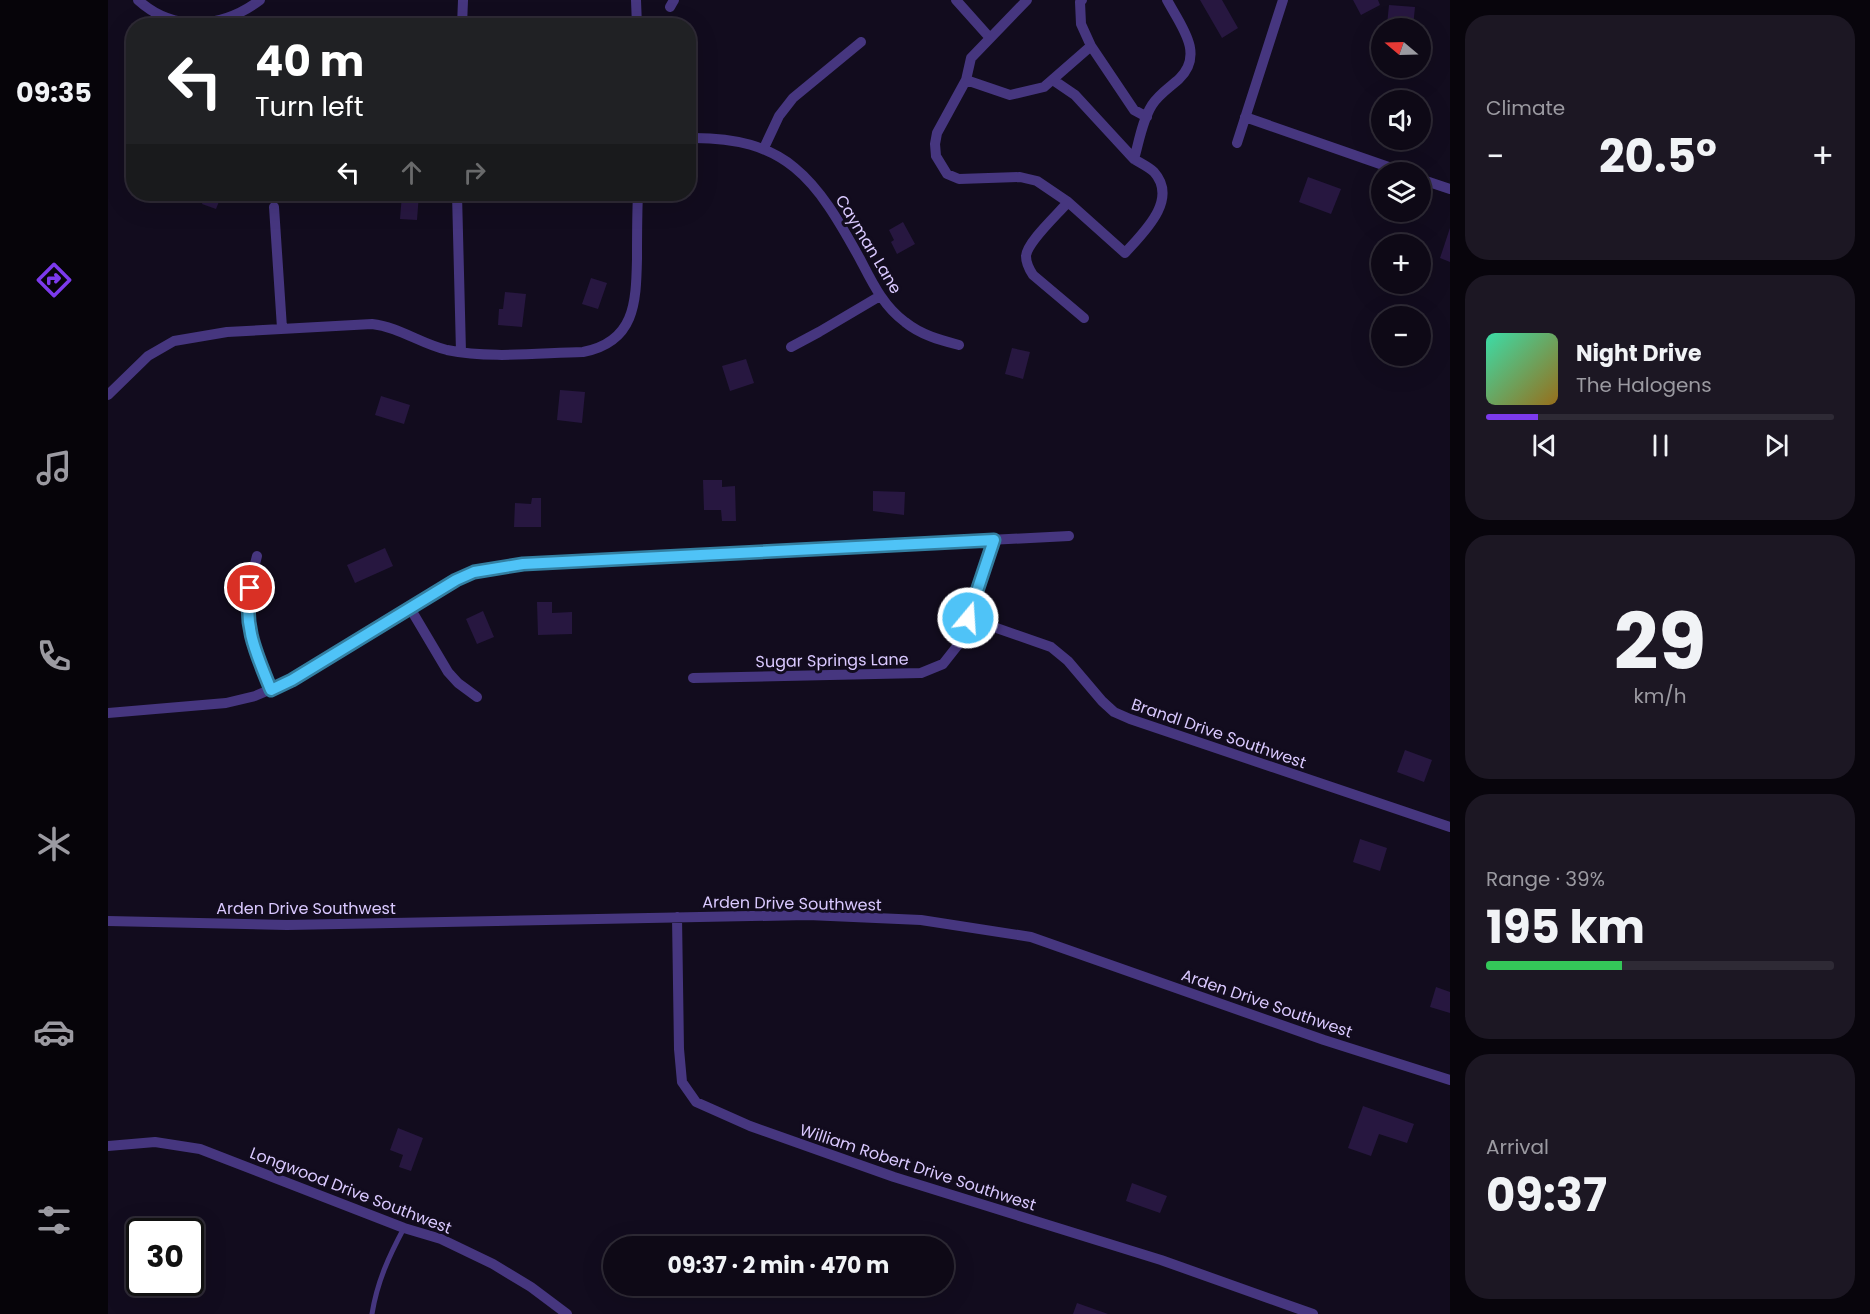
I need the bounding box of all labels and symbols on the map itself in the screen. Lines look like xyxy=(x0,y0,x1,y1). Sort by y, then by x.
north arrow xyxy=(1371,18,1431,78)
street label: Cayman Lane xyxy=(830,190,907,298)
pin xyxy=(224,562,275,613)
position arrow xyxy=(936,586,1000,650)
street label: Sugar Springs Lane xyxy=(755,648,909,673)
street label: Brandl Drive Southwest xyxy=(1128,693,1309,774)
street label: Arden Drive Southwest xyxy=(702,890,882,917)
street label: Arden Drive Southwest xyxy=(216,897,396,920)
street label: Arden Drive Southwest xyxy=(1178,963,1356,1044)
street label: William Robert Drive Southwest xyxy=(797,1118,1039,1217)
street label: Longwood Drive Southwest xyxy=(247,1141,455,1240)
speed limit sign: 30 xyxy=(126,1218,204,1296)

